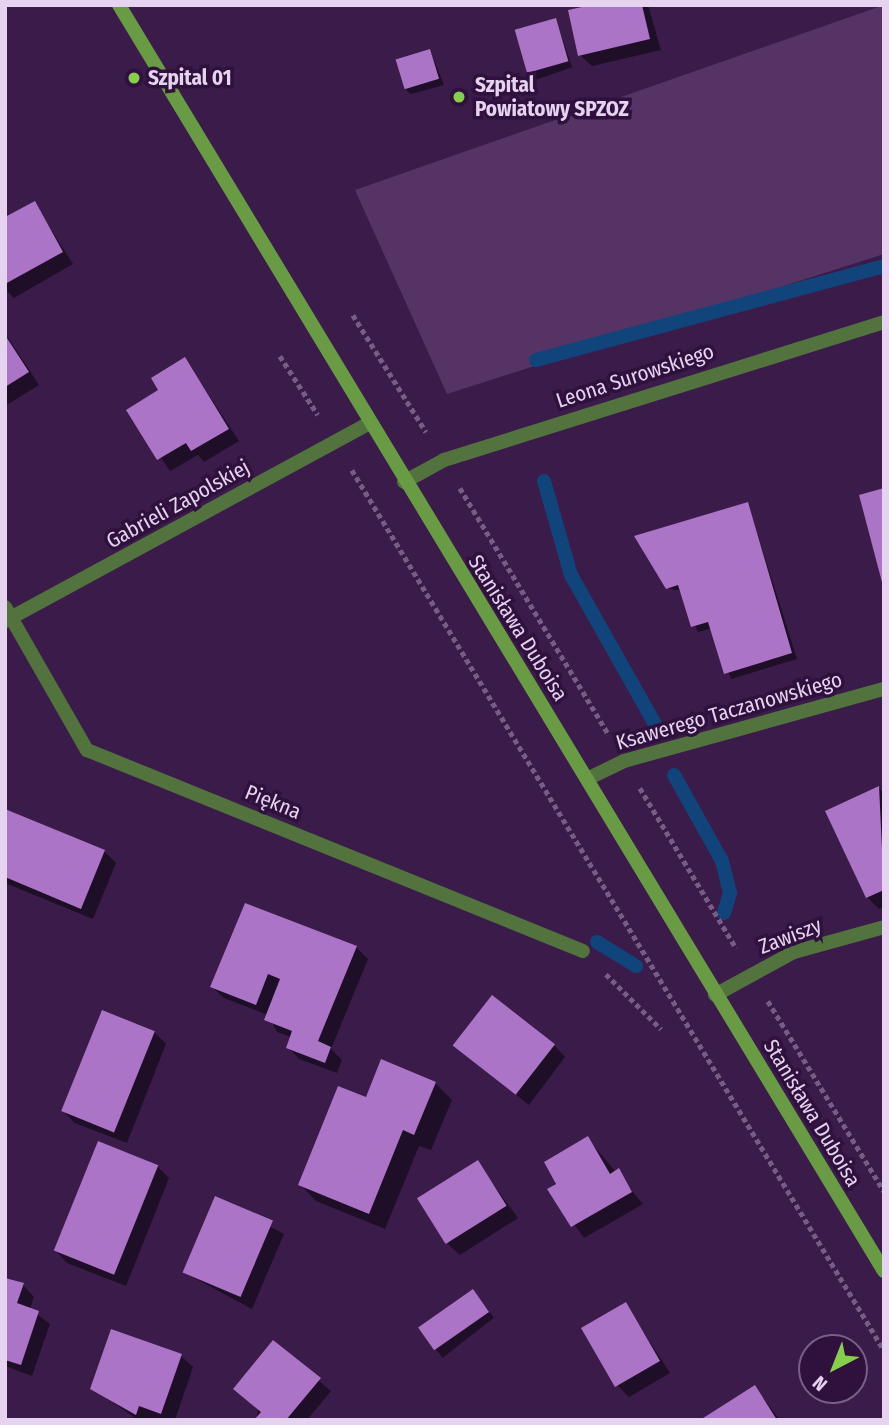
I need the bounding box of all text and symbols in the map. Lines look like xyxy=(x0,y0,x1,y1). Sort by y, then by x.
place label: Szpital 01 xyxy=(148,65,232,91)
marker: Szpital 01 xyxy=(126,70,142,86)
place label: Szpital Powiatowy SPZOZ xyxy=(475,72,629,122)
marker: Szpital Powiatowy SPZOZ xyxy=(449,87,469,107)
street label: Leona Surowskiego xyxy=(553,339,717,413)
street label: Gabrieli Zapolskiej xyxy=(102,454,254,554)
street label: Stanisława Duboisa xyxy=(463,550,573,706)
street label: Ksawerego Taczanowskiego xyxy=(613,667,845,755)
street label: Piękna xyxy=(241,779,305,825)
street label: Zawiszy xyxy=(755,913,825,959)
street label: Stanisława Duboisa xyxy=(758,1035,866,1191)
north arrow xyxy=(798,1334,868,1404)
text: N xyxy=(808,1371,832,1396)

